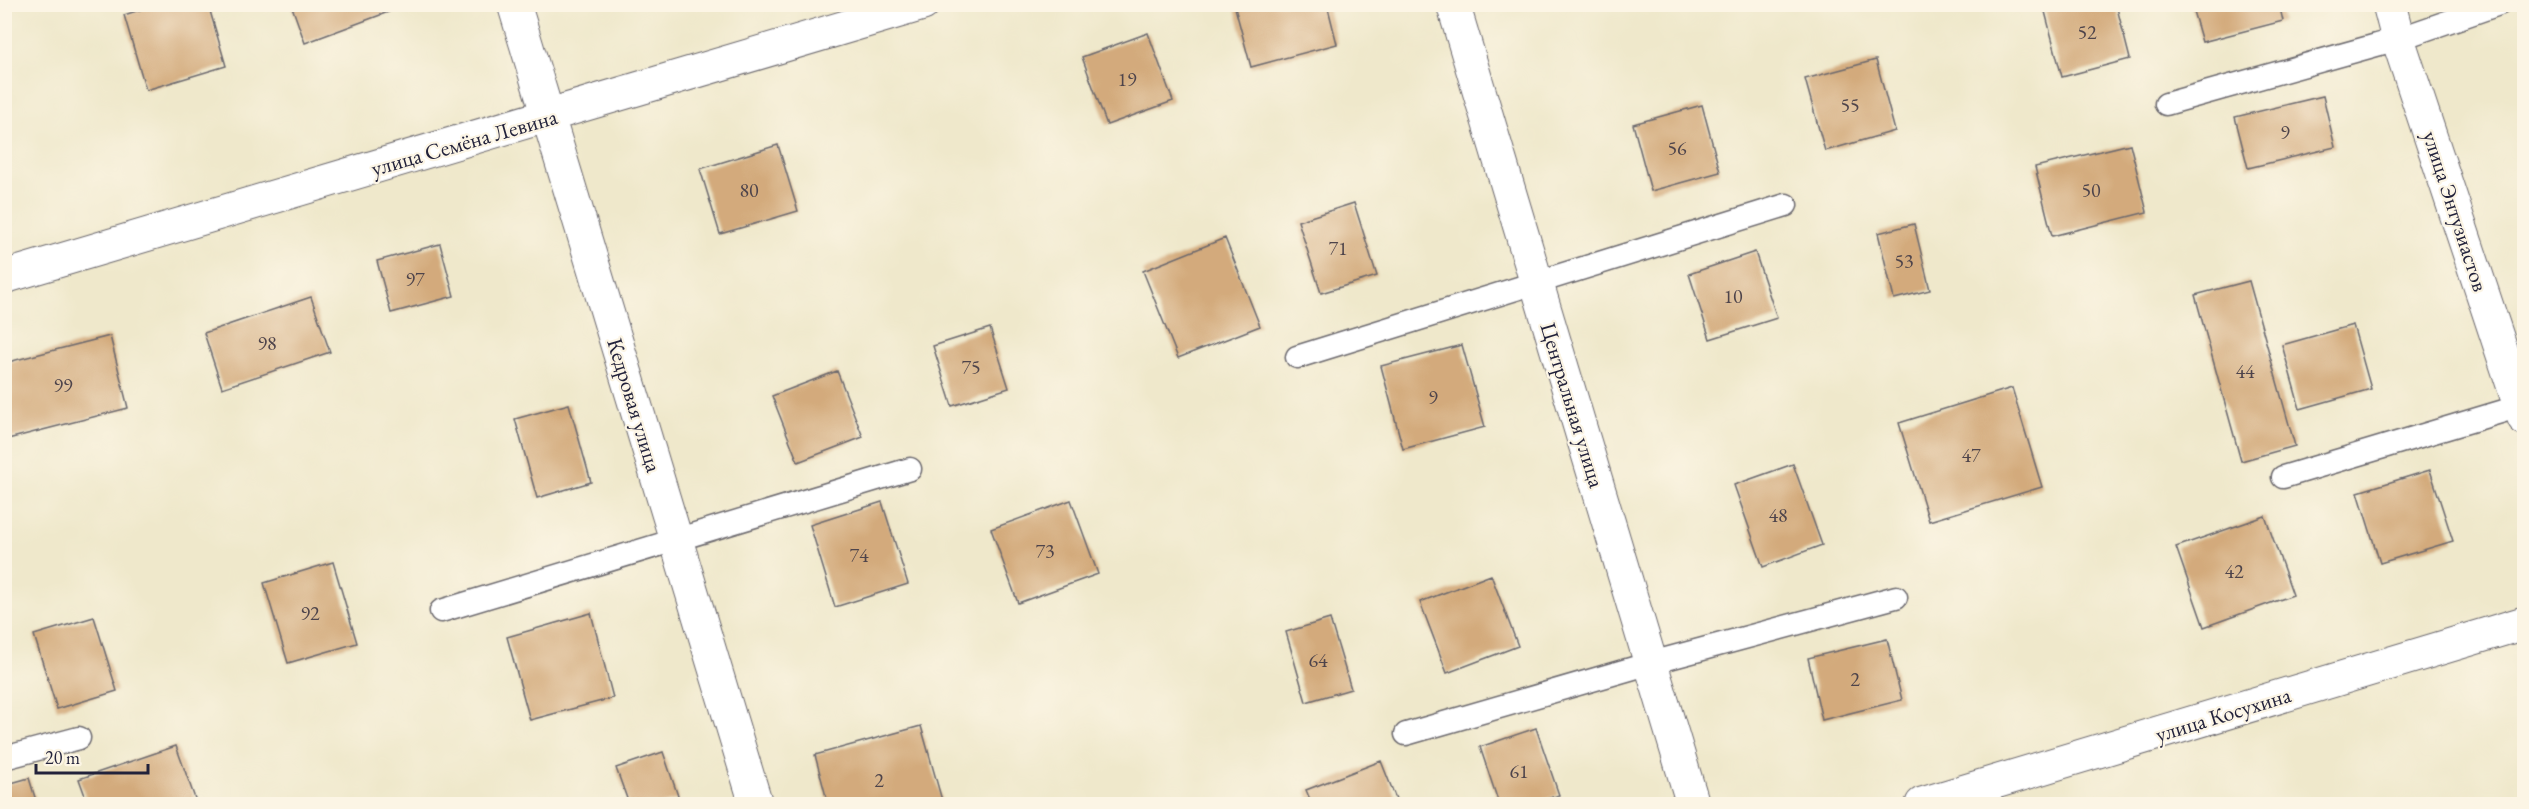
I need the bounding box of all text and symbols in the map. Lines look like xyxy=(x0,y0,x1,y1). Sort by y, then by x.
house number: 52 xyxy=(2077,19,2097,45)
house number: 19 xyxy=(1117,66,1137,92)
house number: 55 xyxy=(1840,92,1860,118)
street label: улица Семёна Левина xyxy=(368,102,561,183)
house number: 9 xyxy=(2280,119,2290,145)
street label: улица Энтузиастов xyxy=(2416,127,2495,295)
house number: 56 xyxy=(1667,135,1687,161)
house number: 80 xyxy=(739,177,759,203)
house number: 50 xyxy=(2081,177,2101,203)
house number: 71 xyxy=(1328,235,1348,261)
house number: 53 xyxy=(1894,248,1914,274)
house number: 97 xyxy=(405,266,425,292)
house number: 10 xyxy=(1723,283,1743,309)
street label: Центральная улица xyxy=(1534,319,1611,491)
house number: 98 xyxy=(257,330,277,356)
street label: Кедровая улица xyxy=(600,335,669,476)
house number: 75 xyxy=(961,354,981,380)
house number: 44 xyxy=(2235,358,2255,384)
house number: 99 xyxy=(53,372,73,398)
house number: 9 xyxy=(1428,384,1438,410)
house number: 47 xyxy=(1961,442,1981,468)
house number: 48 xyxy=(1768,502,1788,528)
house number: 73 xyxy=(1035,538,1055,564)
house number: 74 xyxy=(849,542,869,568)
house number: 42 xyxy=(2224,558,2244,584)
house number: 92 xyxy=(300,600,320,626)
house number: 64 xyxy=(1308,647,1328,673)
house number: 2 xyxy=(1850,666,1860,692)
street label: улица Косухина xyxy=(2152,680,2295,749)
scale bar xyxy=(36,737,148,775)
text: 20 m xyxy=(45,746,80,769)
house number: 61 xyxy=(1509,758,1529,784)
house number: 2 xyxy=(874,767,884,793)

